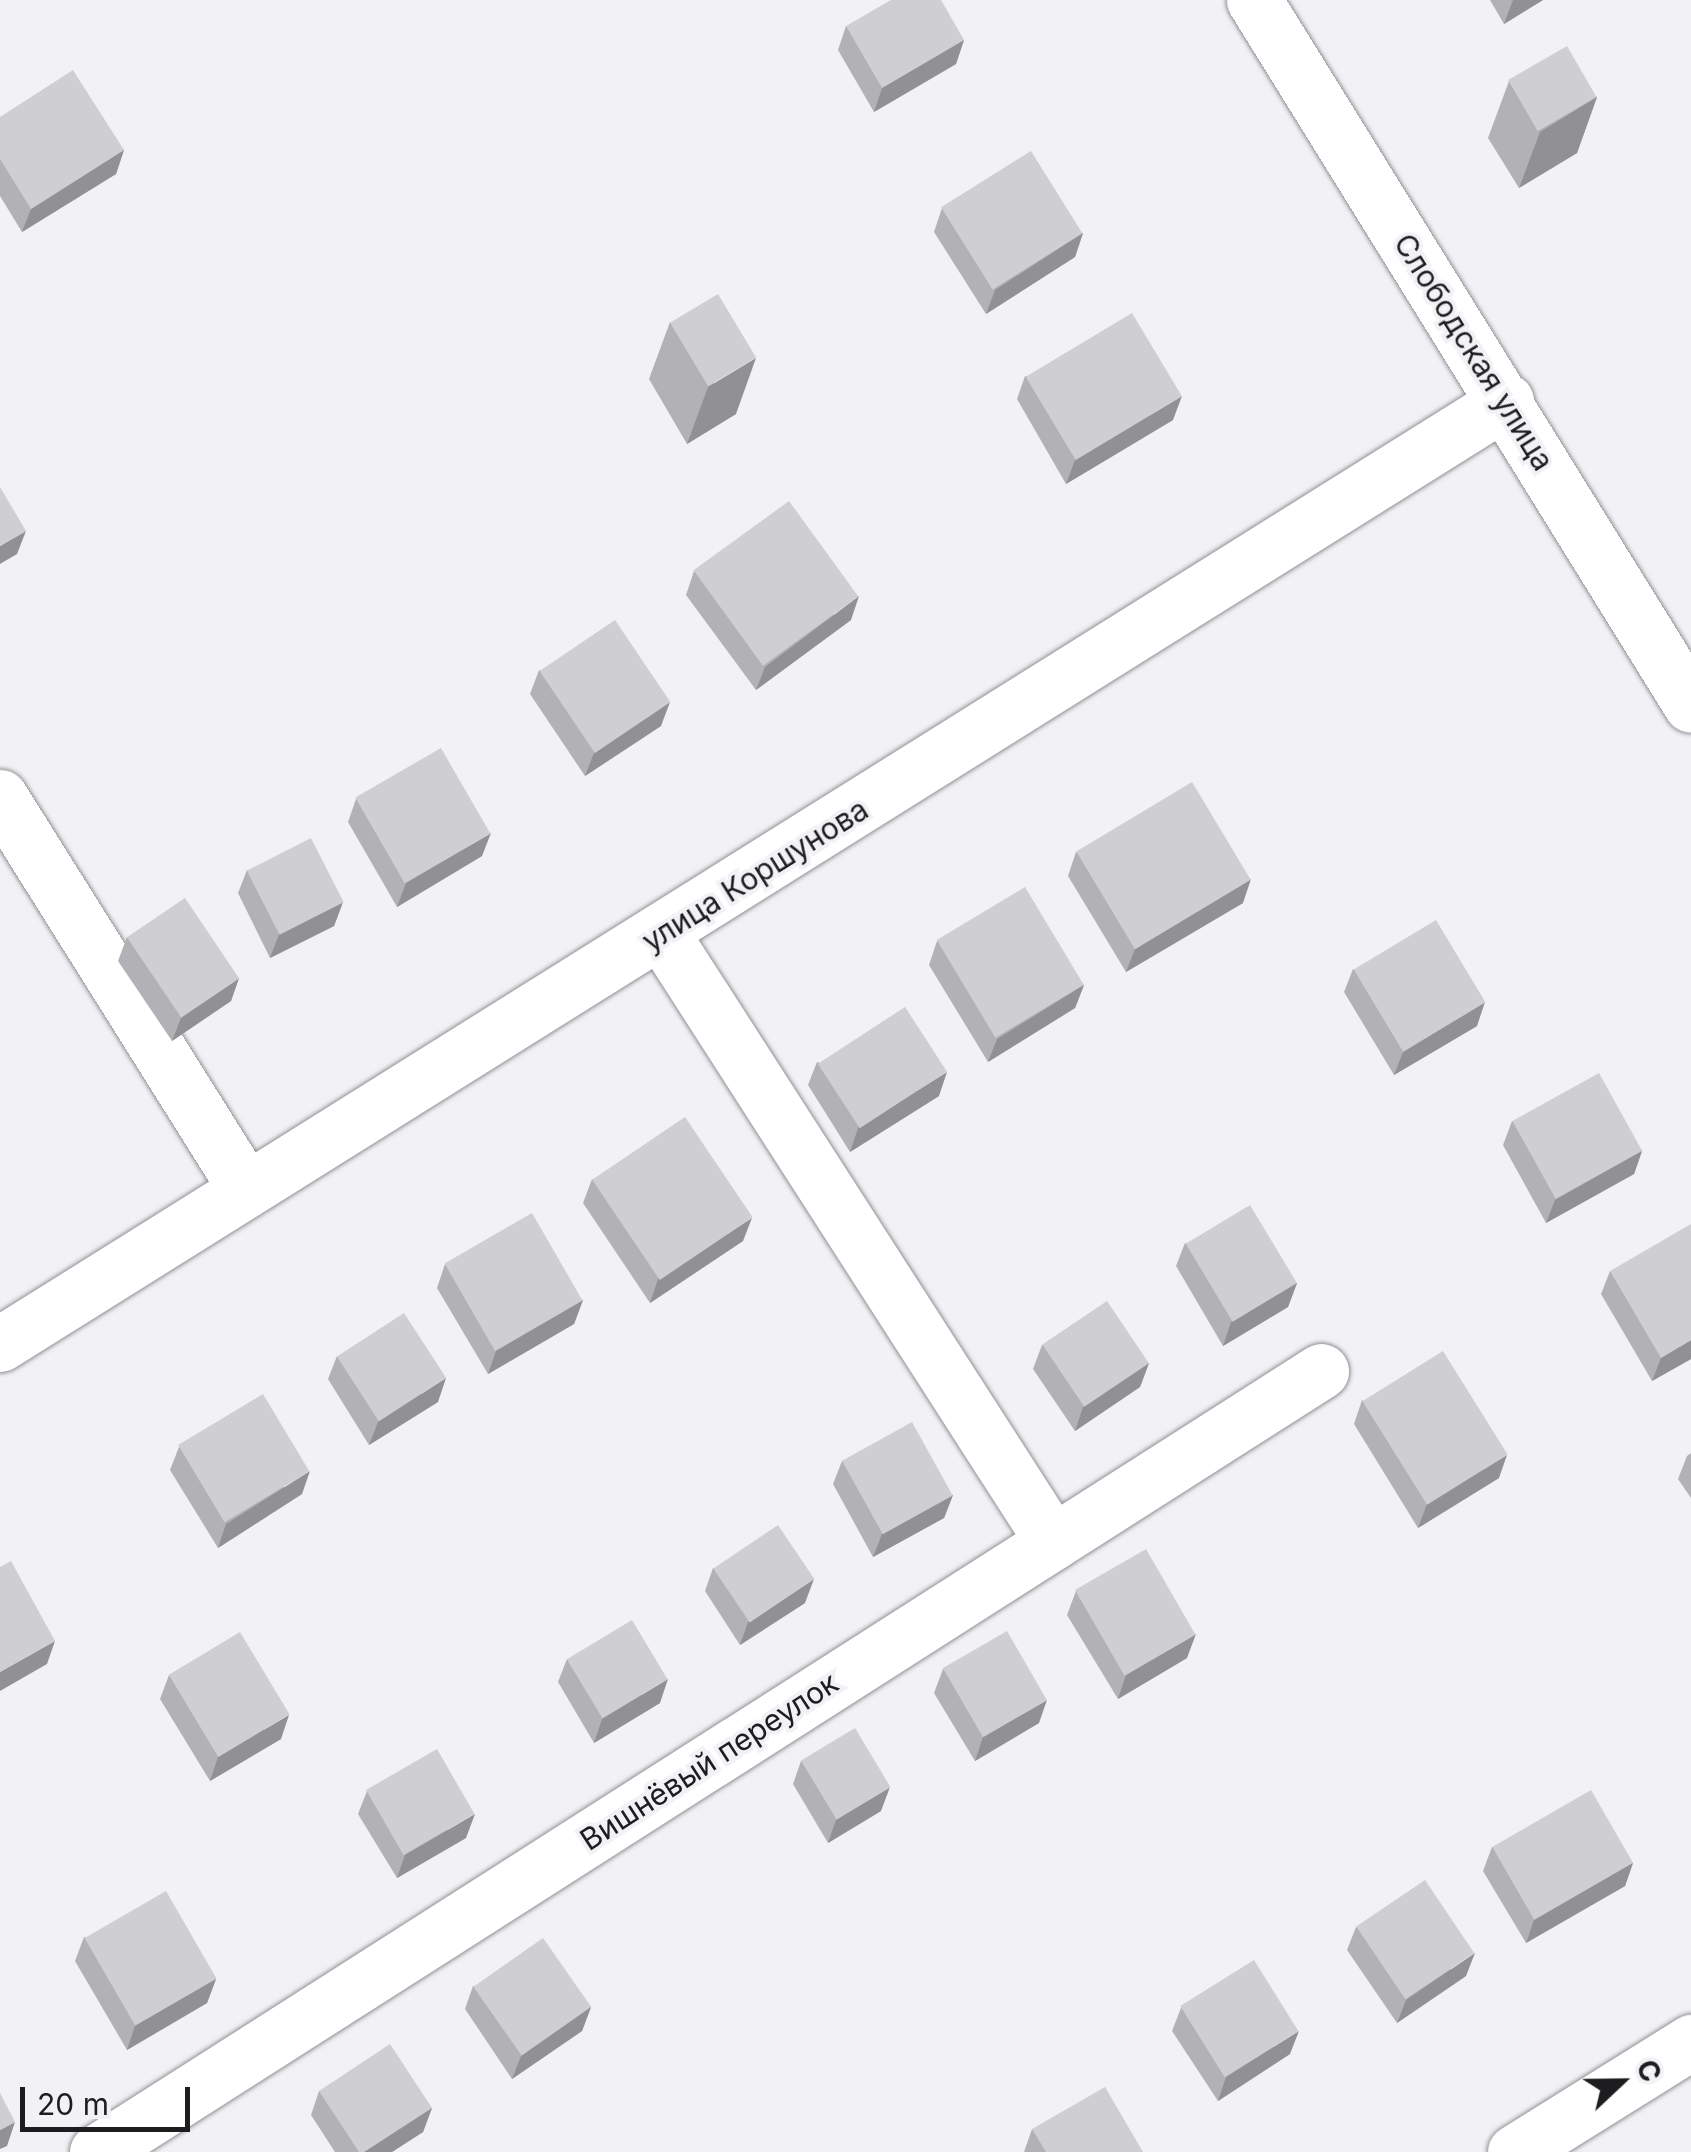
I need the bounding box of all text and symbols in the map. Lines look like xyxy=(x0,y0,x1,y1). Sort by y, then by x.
street label: Слободская улица xyxy=(1387,227,1561,477)
street label: улица Коршунова xyxy=(635,791,875,959)
street label: Вишнёвый переулок xyxy=(573,1664,845,1858)
north arrow xyxy=(1571,2032,1671,2132)
text: С xyxy=(1629,2055,1668,2087)
scale bar xyxy=(25,2067,195,2129)
text: 20 m xyxy=(37,2086,109,2122)

